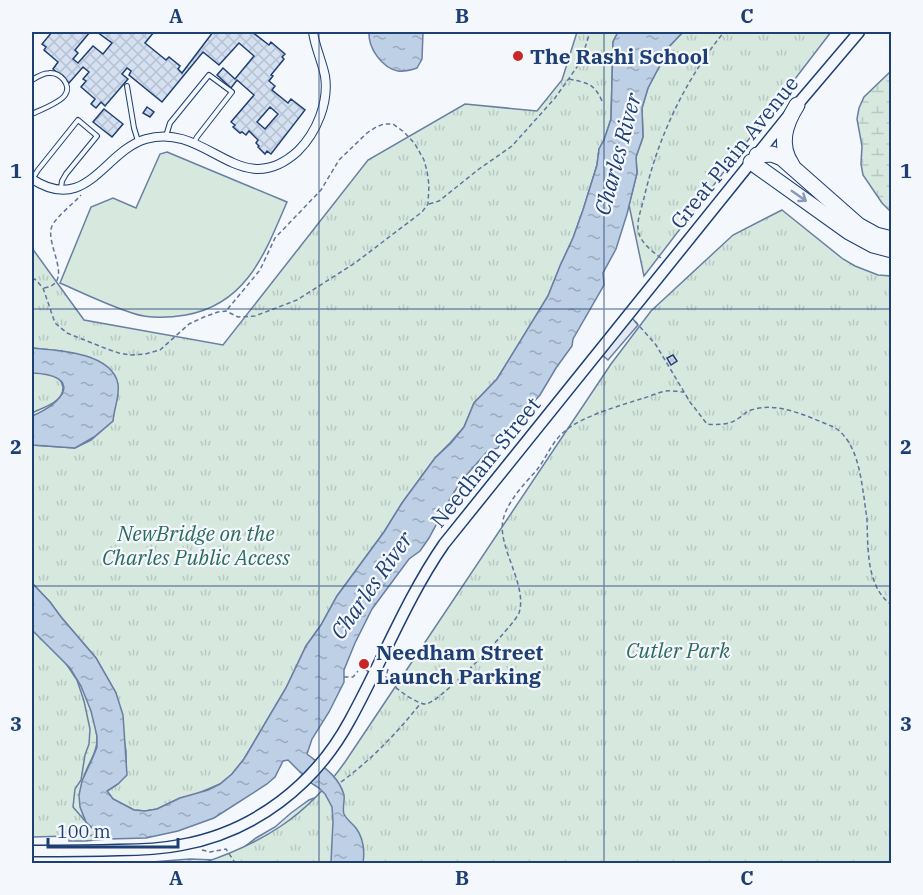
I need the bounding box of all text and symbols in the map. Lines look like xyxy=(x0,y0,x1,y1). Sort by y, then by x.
text: A xyxy=(169,2,183,29)
text: B xyxy=(455,2,469,29)
text: C xyxy=(740,2,754,29)
place label: The Rashi School xyxy=(530,42,709,70)
marker: The Rashi School xyxy=(511,49,525,63)
street label: Great Plain Avenue xyxy=(664,70,804,234)
water label: Charles River xyxy=(587,89,648,218)
text: 1 xyxy=(10,157,22,184)
text: 1 xyxy=(900,157,912,184)
one-way arrow xyxy=(790,190,806,202)
street label: Needham Street xyxy=(424,391,546,533)
text: 2 xyxy=(10,433,22,460)
text: 2 xyxy=(900,433,912,460)
park label: NewBridge on the Charles Public Access xyxy=(102,519,290,571)
water label: Charles River xyxy=(323,524,420,645)
park label: Cutler Park xyxy=(626,636,731,664)
place label: Needham Street Launch Parking xyxy=(376,638,544,690)
marker: Needham Street Launch Parking xyxy=(357,657,371,671)
text: 3 xyxy=(10,710,22,737)
text: 3 xyxy=(900,710,912,737)
scale bar xyxy=(48,811,178,849)
text: 100 m xyxy=(57,820,111,843)
text: A xyxy=(169,864,183,891)
text: B xyxy=(455,864,469,891)
text: C xyxy=(740,864,754,891)

